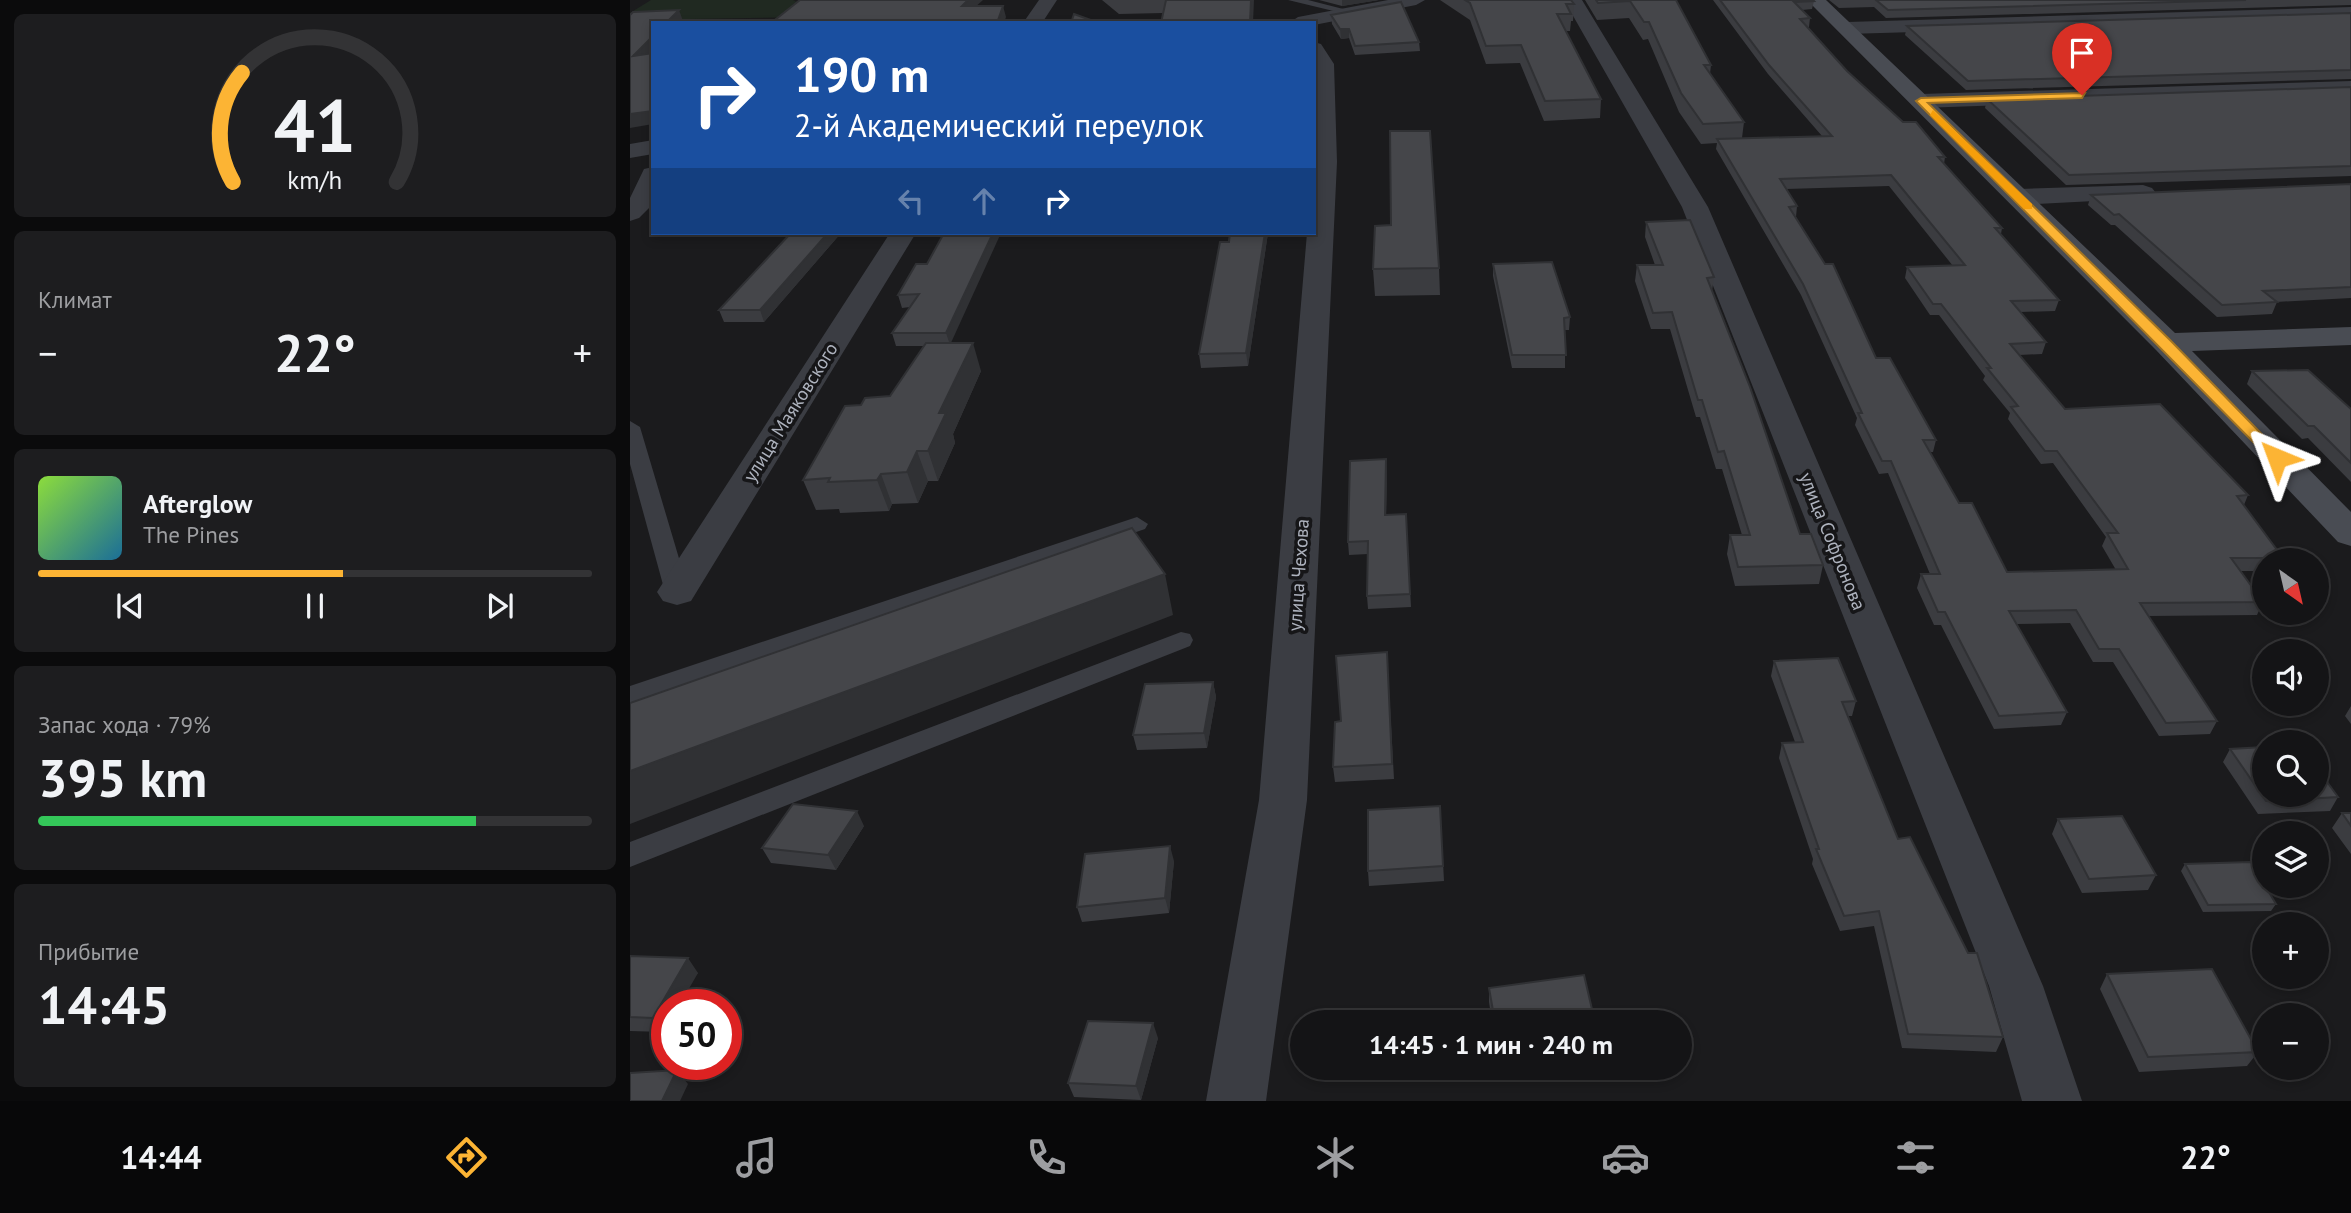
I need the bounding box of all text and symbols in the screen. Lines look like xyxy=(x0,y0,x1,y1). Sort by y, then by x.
pin xyxy=(2052,23,2112,95)
icon: arrive xyxy=(2063,34,2101,72)
text: 190 m xyxy=(794,42,929,106)
icon: right xyxy=(679,49,770,140)
text: 41 xyxy=(274,78,356,172)
text: 2-й Академический переулок xyxy=(794,104,1204,146)
text: km/h xyxy=(288,164,342,196)
icon: left xyxy=(892,182,930,220)
icon: ahead xyxy=(965,182,1003,220)
icon: right xyxy=(1038,182,1076,220)
text: Климат xyxy=(38,285,112,314)
text: 22° xyxy=(274,319,356,386)
text: − xyxy=(38,328,57,377)
text: + xyxy=(573,328,592,377)
street label: улица Маяковского xyxy=(737,338,843,486)
position arrow xyxy=(2240,421,2314,495)
street label: улица Софронова xyxy=(1794,469,1872,613)
text: Afterglow xyxy=(143,487,252,520)
street label: улица Чехова xyxy=(1282,518,1314,632)
text: The Pines xyxy=(143,520,239,549)
north arrow xyxy=(2252,548,2329,625)
map controls xyxy=(2252,548,2329,1080)
icon: previous xyxy=(111,587,149,625)
icon: pause xyxy=(296,587,334,625)
icon: next xyxy=(481,587,519,625)
button: sound xyxy=(2252,639,2329,716)
text: Запас хода · 79% xyxy=(38,710,211,739)
button: search xyxy=(2252,730,2329,807)
text: 395 km xyxy=(38,744,207,811)
button: layers xyxy=(2252,821,2329,898)
button: + xyxy=(2252,912,2329,989)
text: Прибытие xyxy=(38,937,139,966)
text: 14:45 xyxy=(38,971,170,1038)
speed limit sign: 50 xyxy=(651,989,742,1080)
button: − xyxy=(2252,1003,2329,1080)
text: 14:45 · 1 мин · 240 m xyxy=(1369,1028,1613,1061)
icon: directions xyxy=(442,1133,491,1182)
icon: music xyxy=(732,1133,781,1182)
icon: phone xyxy=(1022,1133,1071,1182)
icon: climate xyxy=(1311,1133,1360,1182)
icon: car xyxy=(1601,1133,1650,1182)
icon: filters xyxy=(1891,1133,1940,1182)
text: 14:44 xyxy=(120,1136,202,1178)
text: 22° xyxy=(2180,1136,2231,1178)

